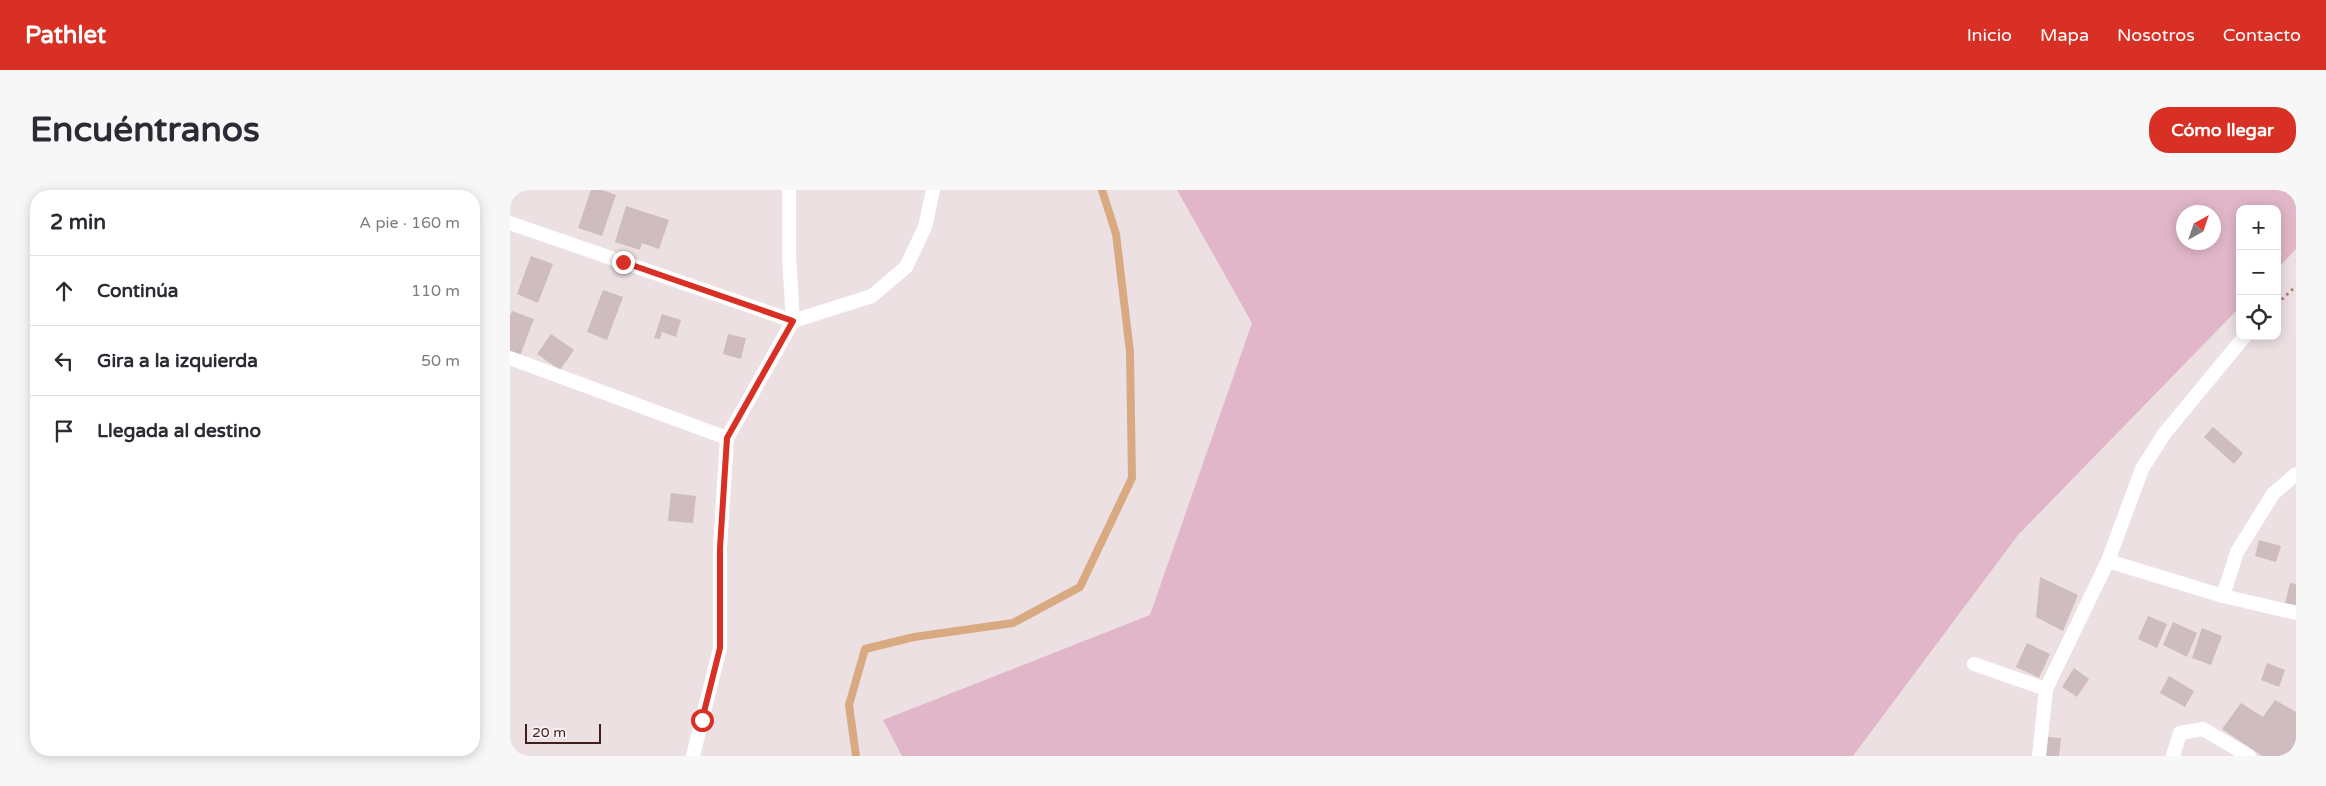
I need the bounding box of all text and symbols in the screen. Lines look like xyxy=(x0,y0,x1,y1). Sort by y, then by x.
text: Pathlet xyxy=(25,21,106,50)
text: Inicio xyxy=(1967,24,2012,46)
text: Mapa xyxy=(2040,24,2089,46)
text: Nosotros xyxy=(2117,24,2195,46)
text: Contacto xyxy=(2223,24,2301,46)
button: Cómo llegar xyxy=(2149,107,2296,153)
text: Encuéntranos xyxy=(30,109,260,151)
north arrow xyxy=(2176,205,2221,250)
map controls xyxy=(2236,205,2281,340)
button: + xyxy=(2236,205,2281,250)
text: 2 min xyxy=(50,210,106,235)
text: A pie · 160 m xyxy=(359,213,460,233)
button: − xyxy=(2236,250,2281,295)
route end xyxy=(612,251,635,274)
icon: ahead xyxy=(50,277,78,305)
text: Continúa xyxy=(97,280,179,302)
text: 110 m xyxy=(411,281,460,301)
button: locate xyxy=(2236,295,2281,340)
icon: left xyxy=(50,347,78,375)
text: Gira a la izquierda xyxy=(97,350,258,372)
text: 50 m xyxy=(421,351,460,371)
icon: arrive xyxy=(50,417,78,445)
text: Llegada al destino xyxy=(97,420,261,442)
route start xyxy=(691,709,714,732)
scale bar xyxy=(525,721,601,744)
text: 20 m xyxy=(532,724,566,741)

